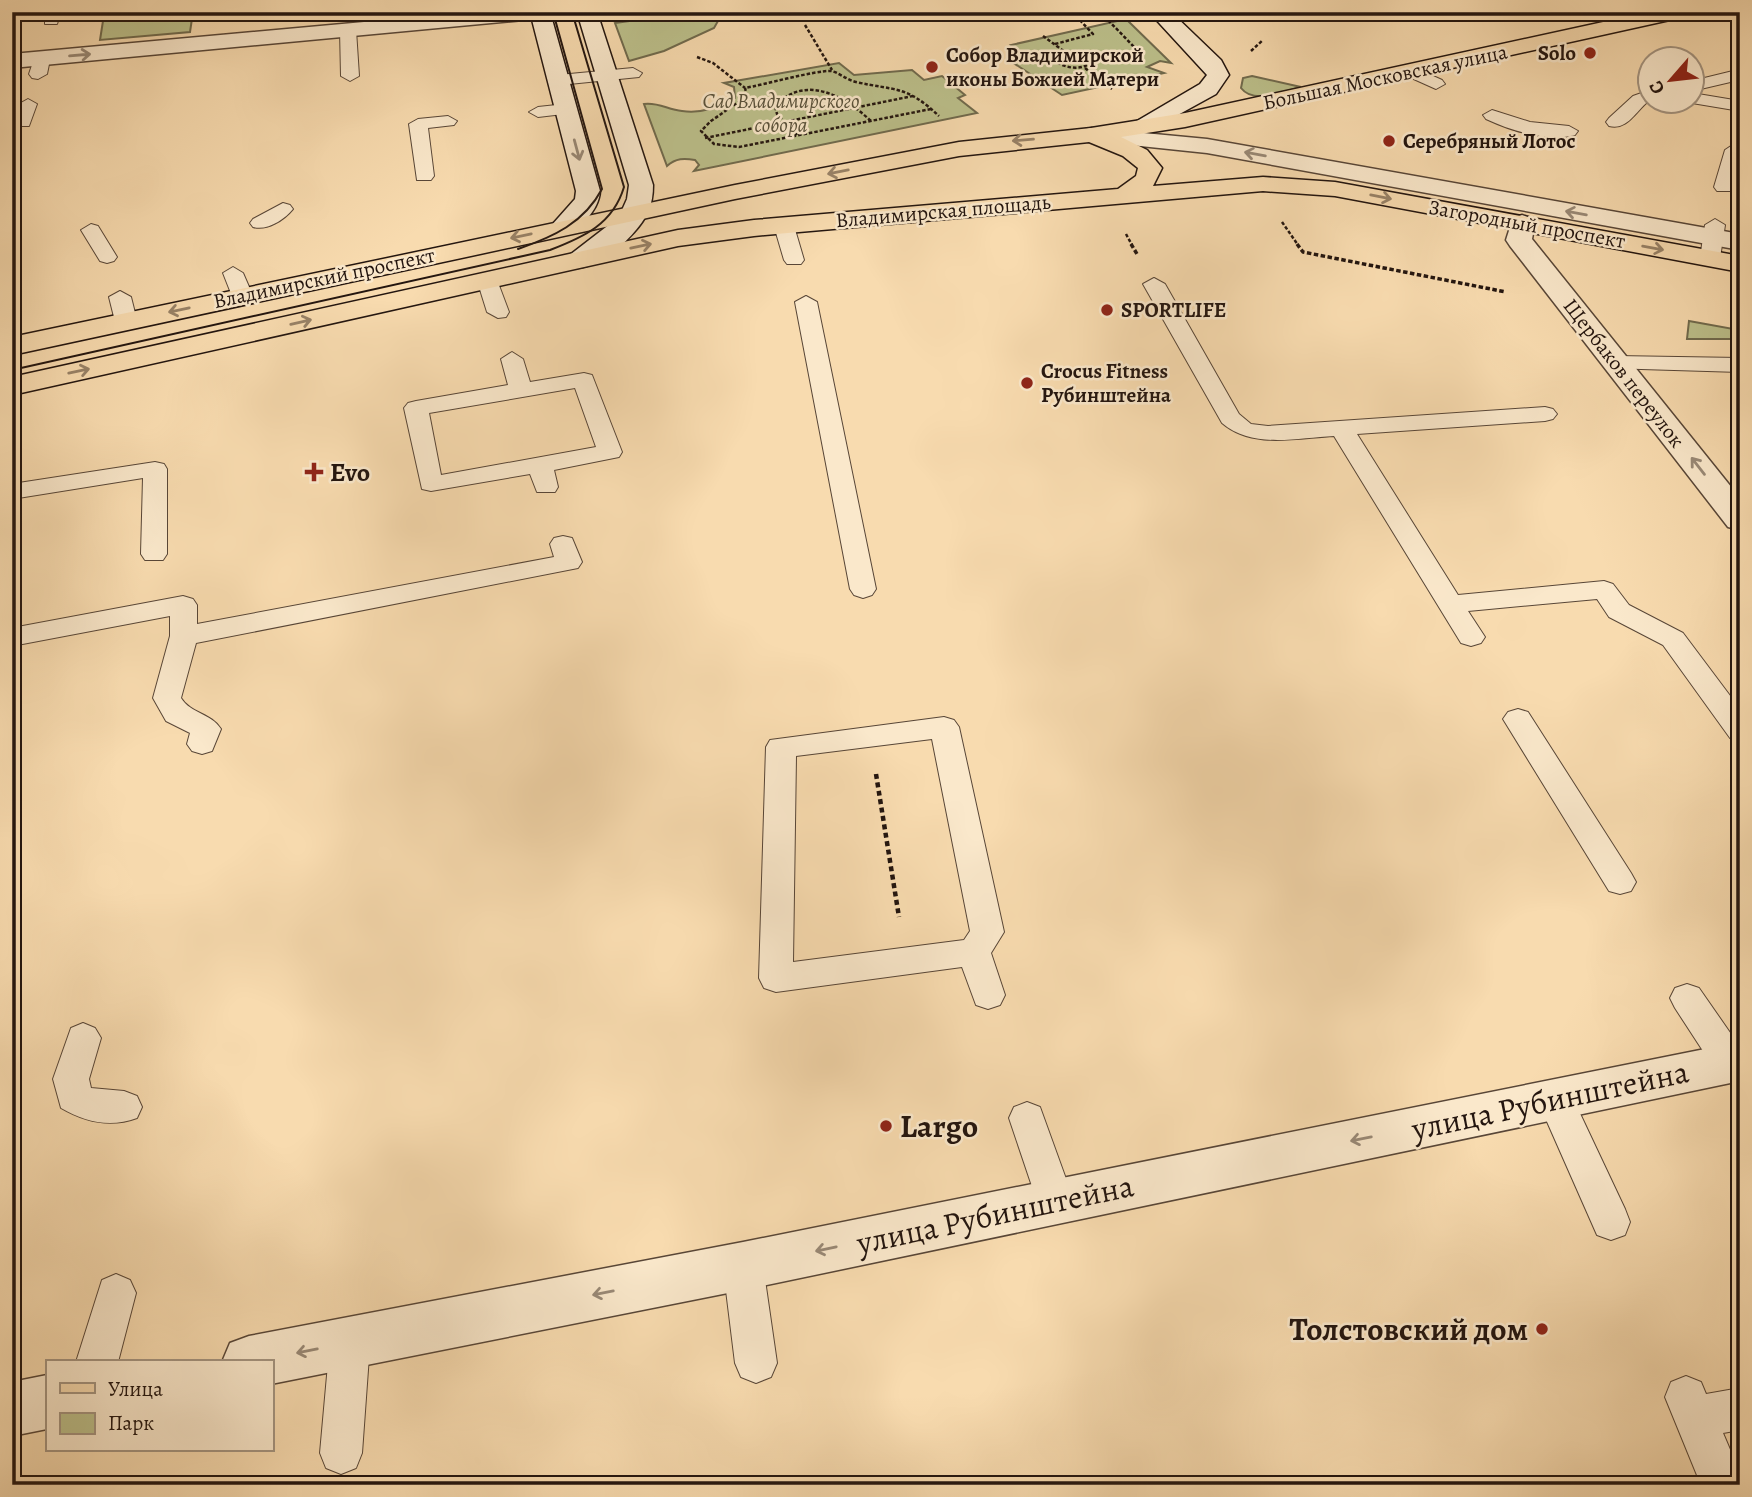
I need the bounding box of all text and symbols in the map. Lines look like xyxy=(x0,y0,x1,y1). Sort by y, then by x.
street label: Большая Московская улица xyxy=(1260,37,1510,117)
place label: Solo xyxy=(1538,39,1576,67)
place label: Собор Владимирской иконы Божией Матери xyxy=(946,41,1159,93)
marker: Solo xyxy=(1582,45,1598,61)
north arrow xyxy=(1636,46,1706,116)
one-way arrow xyxy=(68,48,91,61)
marker: Собор Владимирской иконы Божией Матери xyxy=(924,59,940,75)
text: С xyxy=(1643,76,1671,99)
park label: Сад Владимирского собора xyxy=(702,87,860,139)
place label: Серебряный Лотос xyxy=(1403,127,1576,155)
marker: Серебряный Лотос xyxy=(1381,133,1397,149)
one-way arrow xyxy=(1012,134,1034,147)
one-way arrow xyxy=(571,138,584,160)
one-way arrow xyxy=(1244,147,1267,161)
one-way arrow xyxy=(827,165,850,179)
street label: Владимирская площадь xyxy=(834,188,1052,234)
one-way arrow xyxy=(1369,191,1392,204)
street label: Загородный проспект xyxy=(1426,193,1628,255)
one-way arrow xyxy=(1565,206,1588,219)
one-way arrow xyxy=(510,229,533,243)
one-way arrow xyxy=(629,239,652,253)
street label: Владимирский проспект xyxy=(211,241,437,315)
one-way arrow xyxy=(1641,241,1664,255)
street label: Щербаков переулок xyxy=(1557,293,1691,453)
place label: SPORTLIFE xyxy=(1121,296,1226,324)
marker: SPORTLIFE xyxy=(1099,302,1115,318)
one-way arrow xyxy=(168,303,191,317)
one-way arrow xyxy=(289,315,312,328)
place label: Crocus Fitness Рубинштейна xyxy=(1041,357,1171,409)
one-way arrow xyxy=(67,364,90,378)
marker: Crocus Fitness Рубинштейна xyxy=(1019,375,1035,391)
place label: Evo xyxy=(330,455,370,490)
one-way arrow xyxy=(1690,458,1705,476)
marker: Evo xyxy=(304,462,324,482)
street label: улица Рубинштейна xyxy=(1407,1049,1693,1151)
place label: Largo xyxy=(900,1104,978,1148)
marker: Largo xyxy=(878,1118,894,1134)
one-way arrow xyxy=(1350,1132,1373,1146)
street label: улица Рубинштейна xyxy=(852,1163,1138,1265)
one-way arrow xyxy=(815,1242,838,1256)
one-way arrow xyxy=(592,1287,615,1300)
place label: Толстовский дом xyxy=(1289,1307,1528,1351)
marker: Толстовский дом xyxy=(1534,1321,1550,1337)
one-way arrow xyxy=(297,1344,319,1358)
legend xyxy=(46,1360,273,1452)
text: Улица xyxy=(108,1375,163,1403)
text: Парк xyxy=(108,1409,154,1437)

